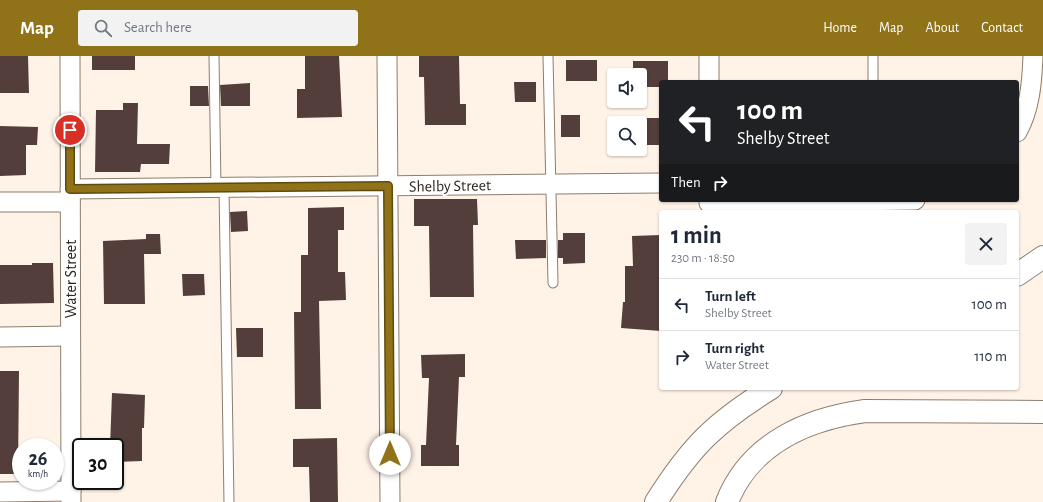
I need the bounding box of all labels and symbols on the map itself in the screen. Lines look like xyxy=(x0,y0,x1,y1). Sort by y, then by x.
pin xyxy=(53,113,87,147)
street label: Shelby Street xyxy=(409,177,491,196)
street label: Water Street xyxy=(63,240,79,318)
position arrow xyxy=(369,433,411,475)
speed limit sign: 30 xyxy=(72,438,124,490)

